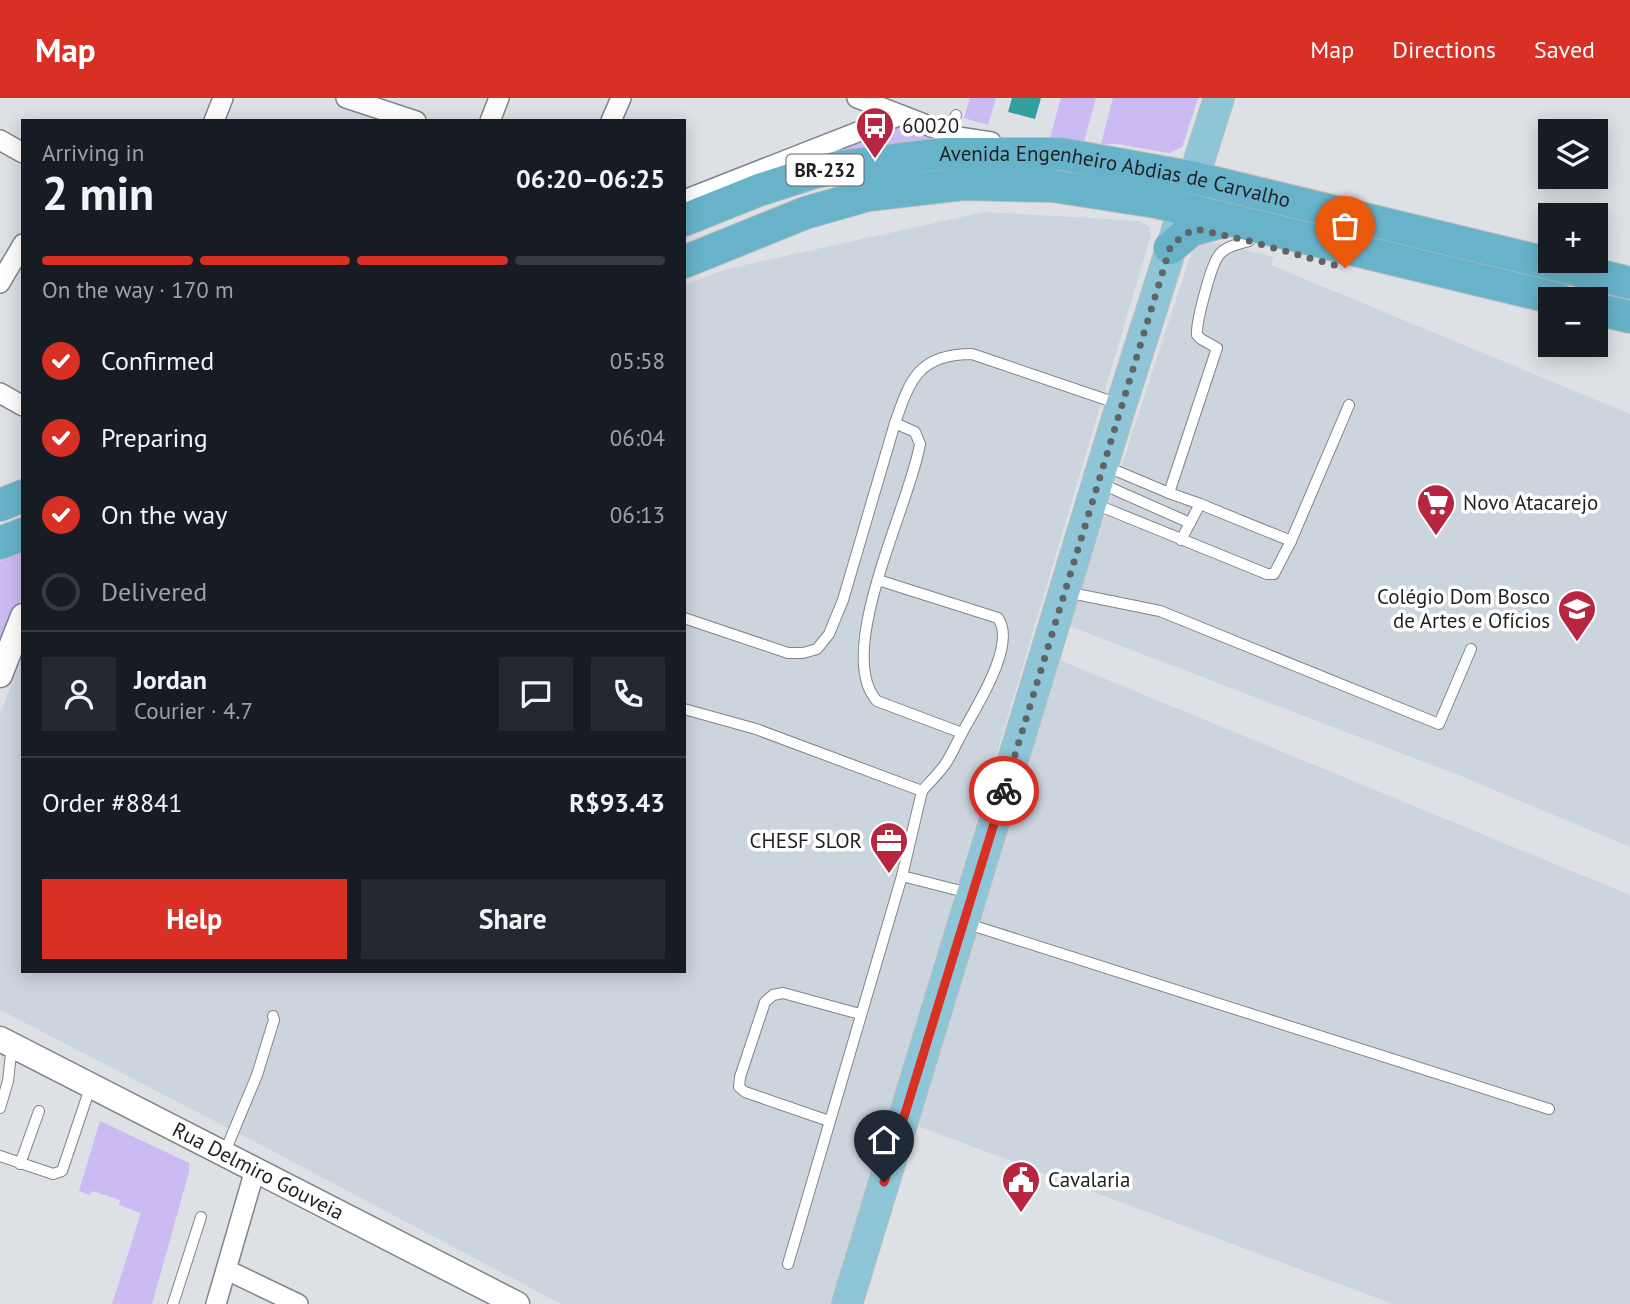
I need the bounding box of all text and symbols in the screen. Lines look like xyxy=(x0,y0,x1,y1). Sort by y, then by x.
text: Map xyxy=(35,28,96,71)
text: Map xyxy=(1310,34,1354,65)
text: Directions xyxy=(1392,34,1496,65)
text: Saved xyxy=(1534,34,1595,65)
bus stop icon: 60020 xyxy=(854,105,896,160)
place label: 60020 xyxy=(902,112,959,139)
map controls xyxy=(1538,119,1608,357)
button: layers xyxy=(1538,119,1608,189)
text: Arriving in xyxy=(42,138,144,167)
street label: Avenida Engenheiro Abdias de Carvalho xyxy=(939,140,1293,214)
road number: BR-232 xyxy=(786,155,864,186)
text: 06:20–06:25 xyxy=(516,162,665,195)
text: 2 min xyxy=(42,163,154,223)
pin xyxy=(1315,196,1375,268)
button: + xyxy=(1538,203,1608,273)
icon: bag xyxy=(1326,207,1364,245)
text: On the way · 170 m xyxy=(42,275,234,304)
button: − xyxy=(1538,287,1608,357)
icon: check xyxy=(42,342,80,380)
text: Confirmed xyxy=(101,344,214,377)
text: 05:58 xyxy=(610,346,665,375)
icon: check xyxy=(42,419,80,457)
text: Preparing xyxy=(101,421,208,454)
text: 06:04 xyxy=(610,423,665,452)
supermarket icon: Novo Atacarejo xyxy=(1415,482,1457,537)
place label: Novo Atacarejo xyxy=(1463,489,1598,516)
icon: check xyxy=(42,496,80,534)
text: On the way xyxy=(101,498,227,531)
text: 06:13 xyxy=(610,500,665,529)
text: Delivered xyxy=(101,575,207,608)
place label: Colégio Dom Bosco de Artes e Ofícios xyxy=(1377,583,1550,634)
school or university icon: Colégio Dom Bosco de Artes e Ofícios xyxy=(1556,588,1598,643)
button: person xyxy=(42,657,116,731)
button: chat xyxy=(499,657,573,731)
button: phone xyxy=(591,657,665,731)
text: Jordan xyxy=(134,663,207,696)
text: Courier · 4.7 xyxy=(134,696,253,725)
courier xyxy=(969,756,1039,826)
icon: bike xyxy=(985,772,1023,810)
text: Order #8841 xyxy=(42,786,182,819)
text: R$93.43 xyxy=(569,786,665,819)
office icon: CHESF SLOR xyxy=(868,820,910,875)
place label: CHESF SLOR xyxy=(750,827,862,854)
button: Help xyxy=(42,879,347,959)
button: Share xyxy=(361,879,665,959)
pin xyxy=(854,1110,914,1182)
street label: Rua Delmiro Gouveia xyxy=(168,1116,349,1226)
icon: home xyxy=(865,1121,903,1159)
public building icon: Cavalaria xyxy=(1000,1159,1042,1214)
place label: Cavalaria xyxy=(1048,1166,1130,1193)

